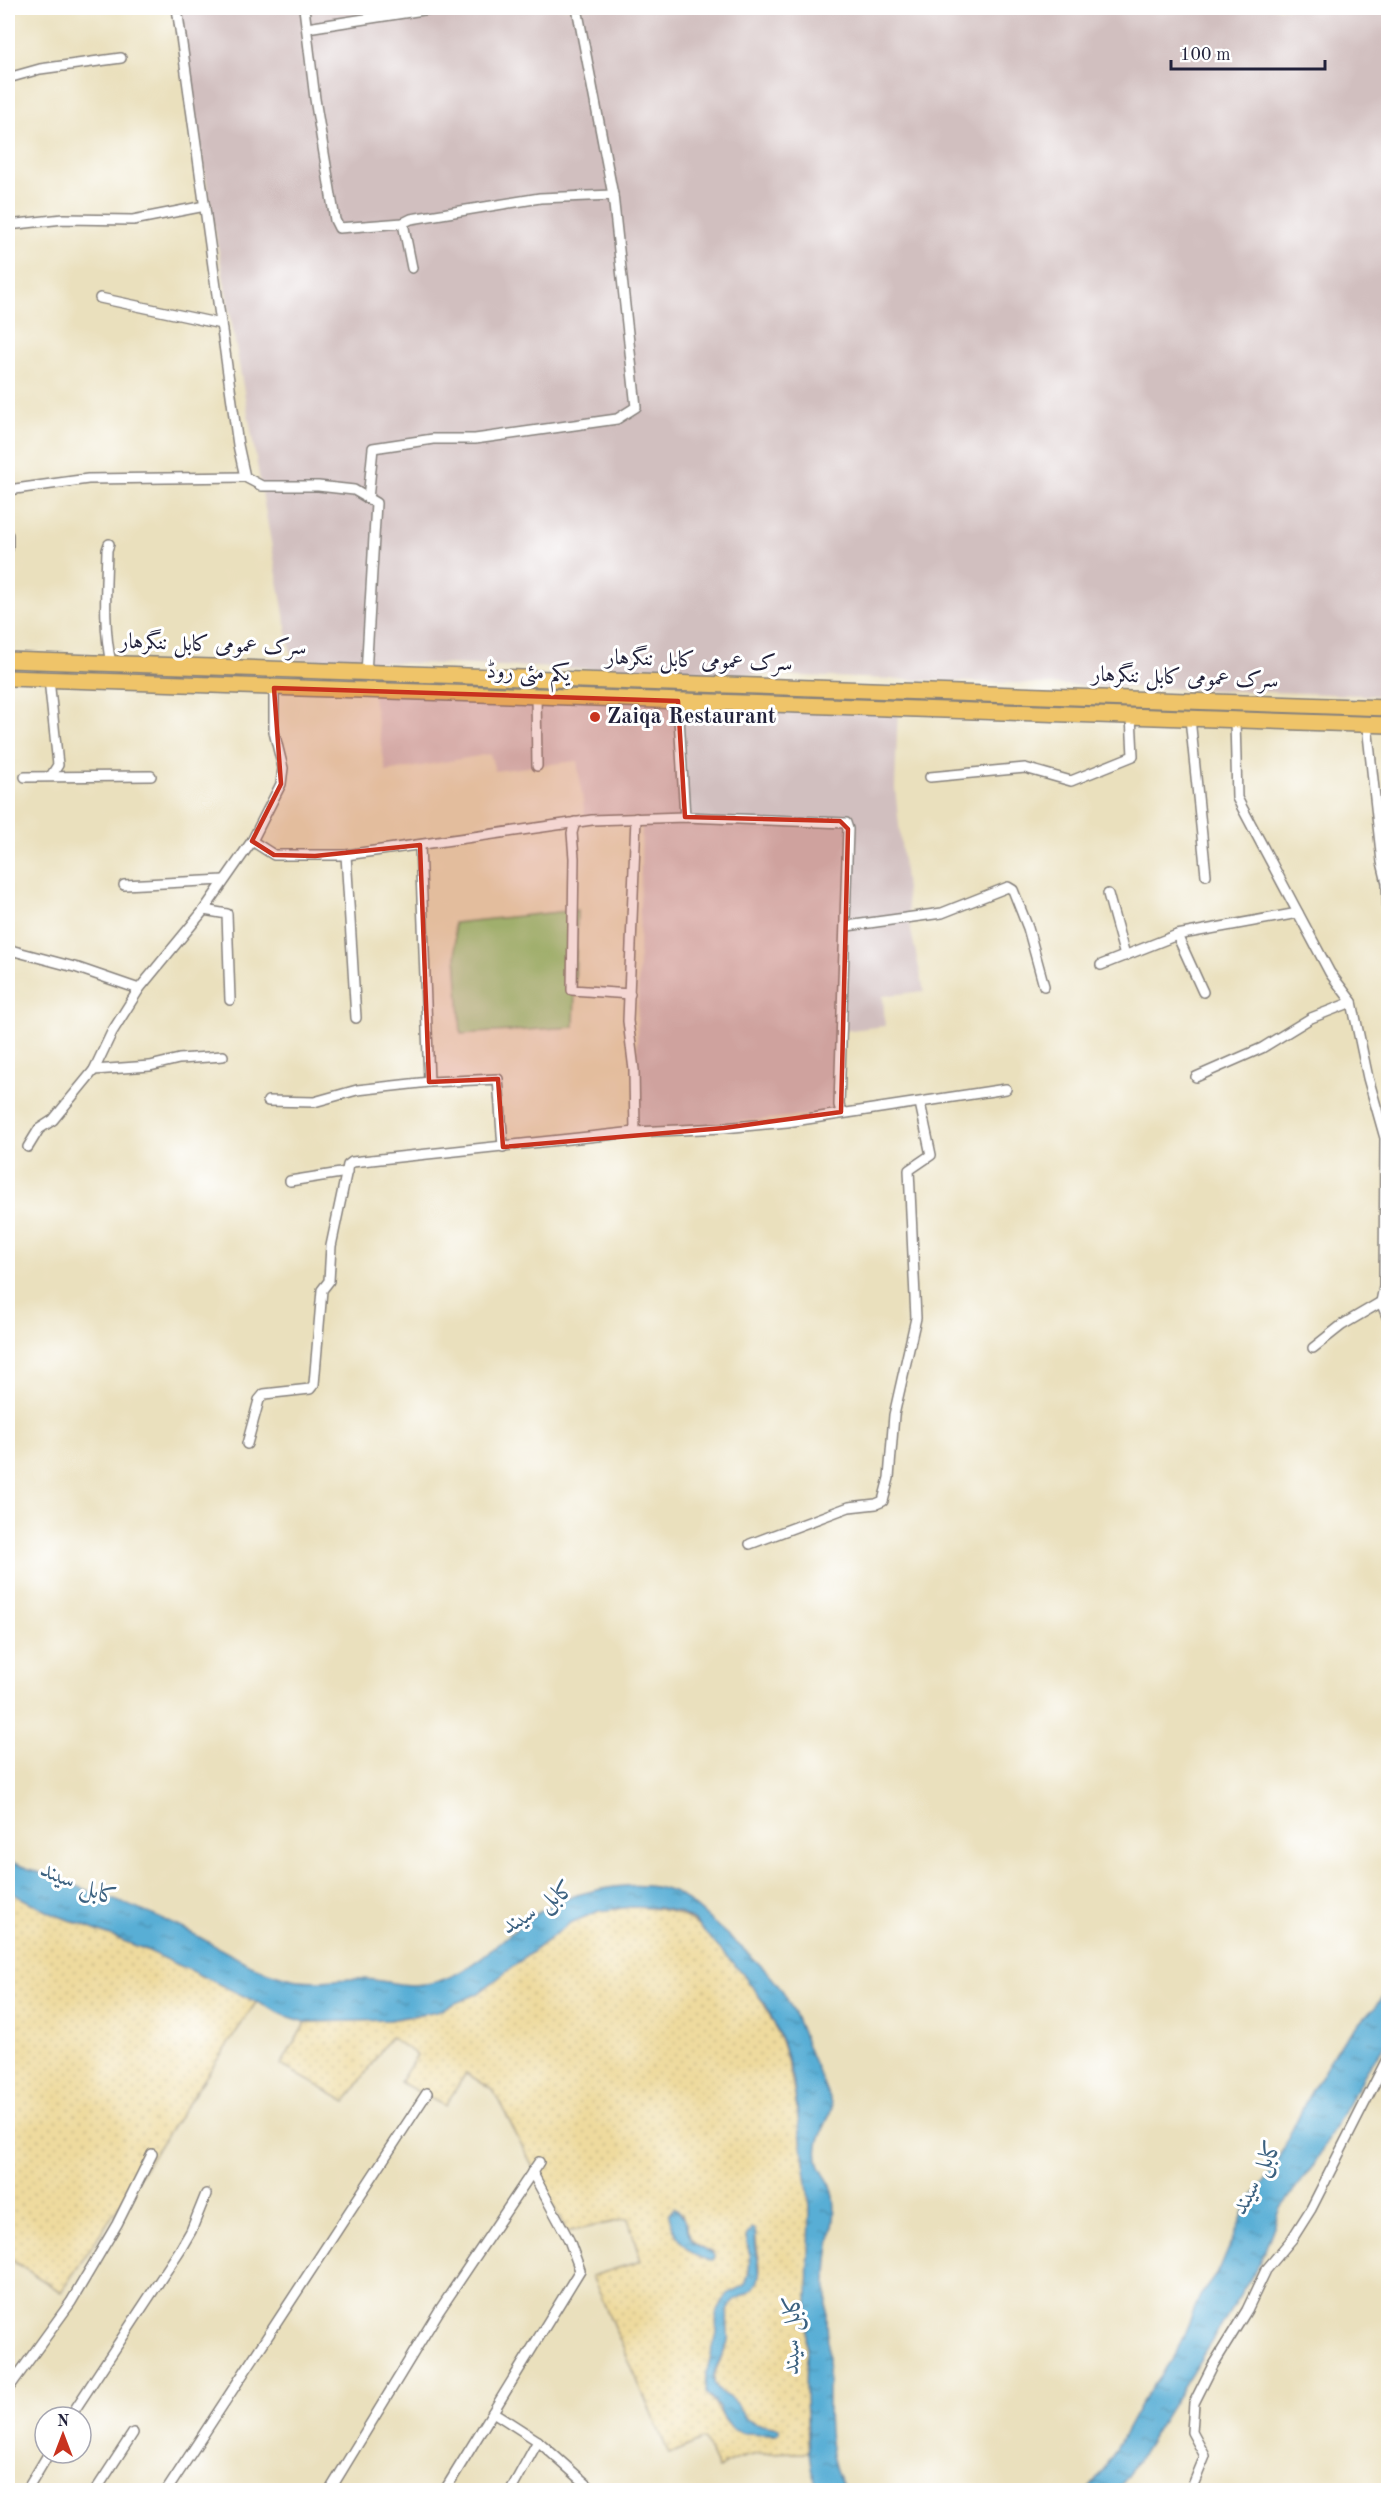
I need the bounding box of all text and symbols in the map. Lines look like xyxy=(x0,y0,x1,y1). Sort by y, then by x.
scale bar xyxy=(1171,33,1326,71)
text: 100 m xyxy=(1180,46,1231,64)
street label: سرک عمومی کابل ننگرهار xyxy=(117,628,307,662)
street label: سرک عمومی کابل ننگرهار xyxy=(603,644,793,678)
street label: یکم مئی روڈ xyxy=(485,659,572,694)
street label: سرک عمومی کابل ننگرهار xyxy=(1089,661,1279,695)
place label: Zaiqa Restaurant xyxy=(607,706,776,728)
marker: Zaiqa Restaurant xyxy=(588,710,602,724)
water label: کابل سيند xyxy=(35,1857,122,1915)
water label: کابل سيند xyxy=(497,1875,582,1942)
water label: کابل سيند xyxy=(1227,2135,1290,2220)
water label: کابل سيند xyxy=(779,2293,809,2375)
north arrow xyxy=(33,2405,93,2465)
text: N xyxy=(57,2414,70,2430)

